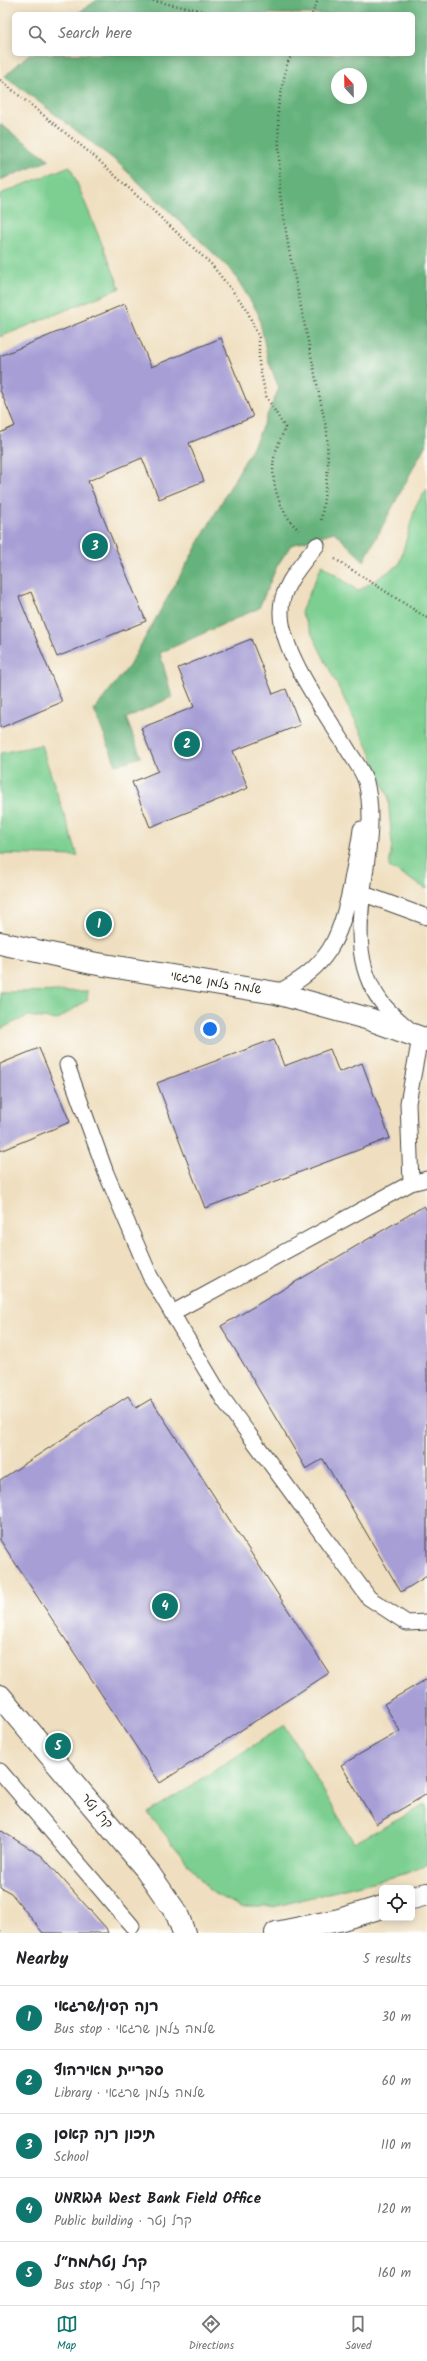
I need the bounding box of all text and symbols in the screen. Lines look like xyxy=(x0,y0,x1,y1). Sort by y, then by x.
search box xyxy=(12,12,415,56)
text: Search here xyxy=(58,22,132,46)
icon: search xyxy=(26,23,48,45)
north arrow xyxy=(331,68,367,104)
pin: 3 xyxy=(82,531,108,561)
pin: 2 xyxy=(174,729,200,759)
pin: 1 xyxy=(86,909,112,939)
street label: שלמה זלמן שרגאי xyxy=(169,966,263,1000)
your location xyxy=(200,1019,220,1039)
pin: 4 xyxy=(152,1591,178,1621)
pin: 5 xyxy=(45,1731,71,1761)
street label: קרל נטר xyxy=(76,1789,118,1833)
map controls xyxy=(379,1885,415,1921)
button: locate xyxy=(379,1885,415,1921)
text: Nearby xyxy=(16,1946,68,1973)
text: 5 results xyxy=(363,1949,411,1970)
text: רנה קסין/שרגאי xyxy=(54,1995,159,2019)
text: 1 xyxy=(27,2007,31,2028)
text: 30 m xyxy=(382,2007,411,2028)
text: Bus stop · שלמה זלמן שרגאי xyxy=(54,2019,215,2040)
text: ספריית מאירהוף xyxy=(54,2059,164,2083)
text: 2 xyxy=(25,2071,33,2092)
text: 60 m xyxy=(382,2071,411,2092)
text: Library · שלמה זלמן שרגאי xyxy=(54,2083,205,2104)
text: תיכון רנה קאסן xyxy=(54,2123,156,2147)
text: 3 xyxy=(25,2135,33,2156)
text: 110 m xyxy=(381,2135,411,2156)
text: School xyxy=(54,2147,89,2168)
text: UNRWA West Bank Field Office xyxy=(54,2187,261,2211)
text: 4 xyxy=(25,2199,33,2220)
text: 120 m xyxy=(377,2199,411,2220)
text: Public building · קרל נטר xyxy=(54,2211,192,2232)
text: קרל נטר/מח״ל xyxy=(54,2251,147,2275)
text: 5 xyxy=(26,2263,32,2284)
text: 160 m xyxy=(378,2263,411,2284)
text: Bus stop · קרל נטר xyxy=(54,2275,160,2296)
tab: Map xyxy=(56,2313,78,2355)
tab: Directions xyxy=(189,2313,234,2355)
tab: Saved xyxy=(345,2313,371,2355)

